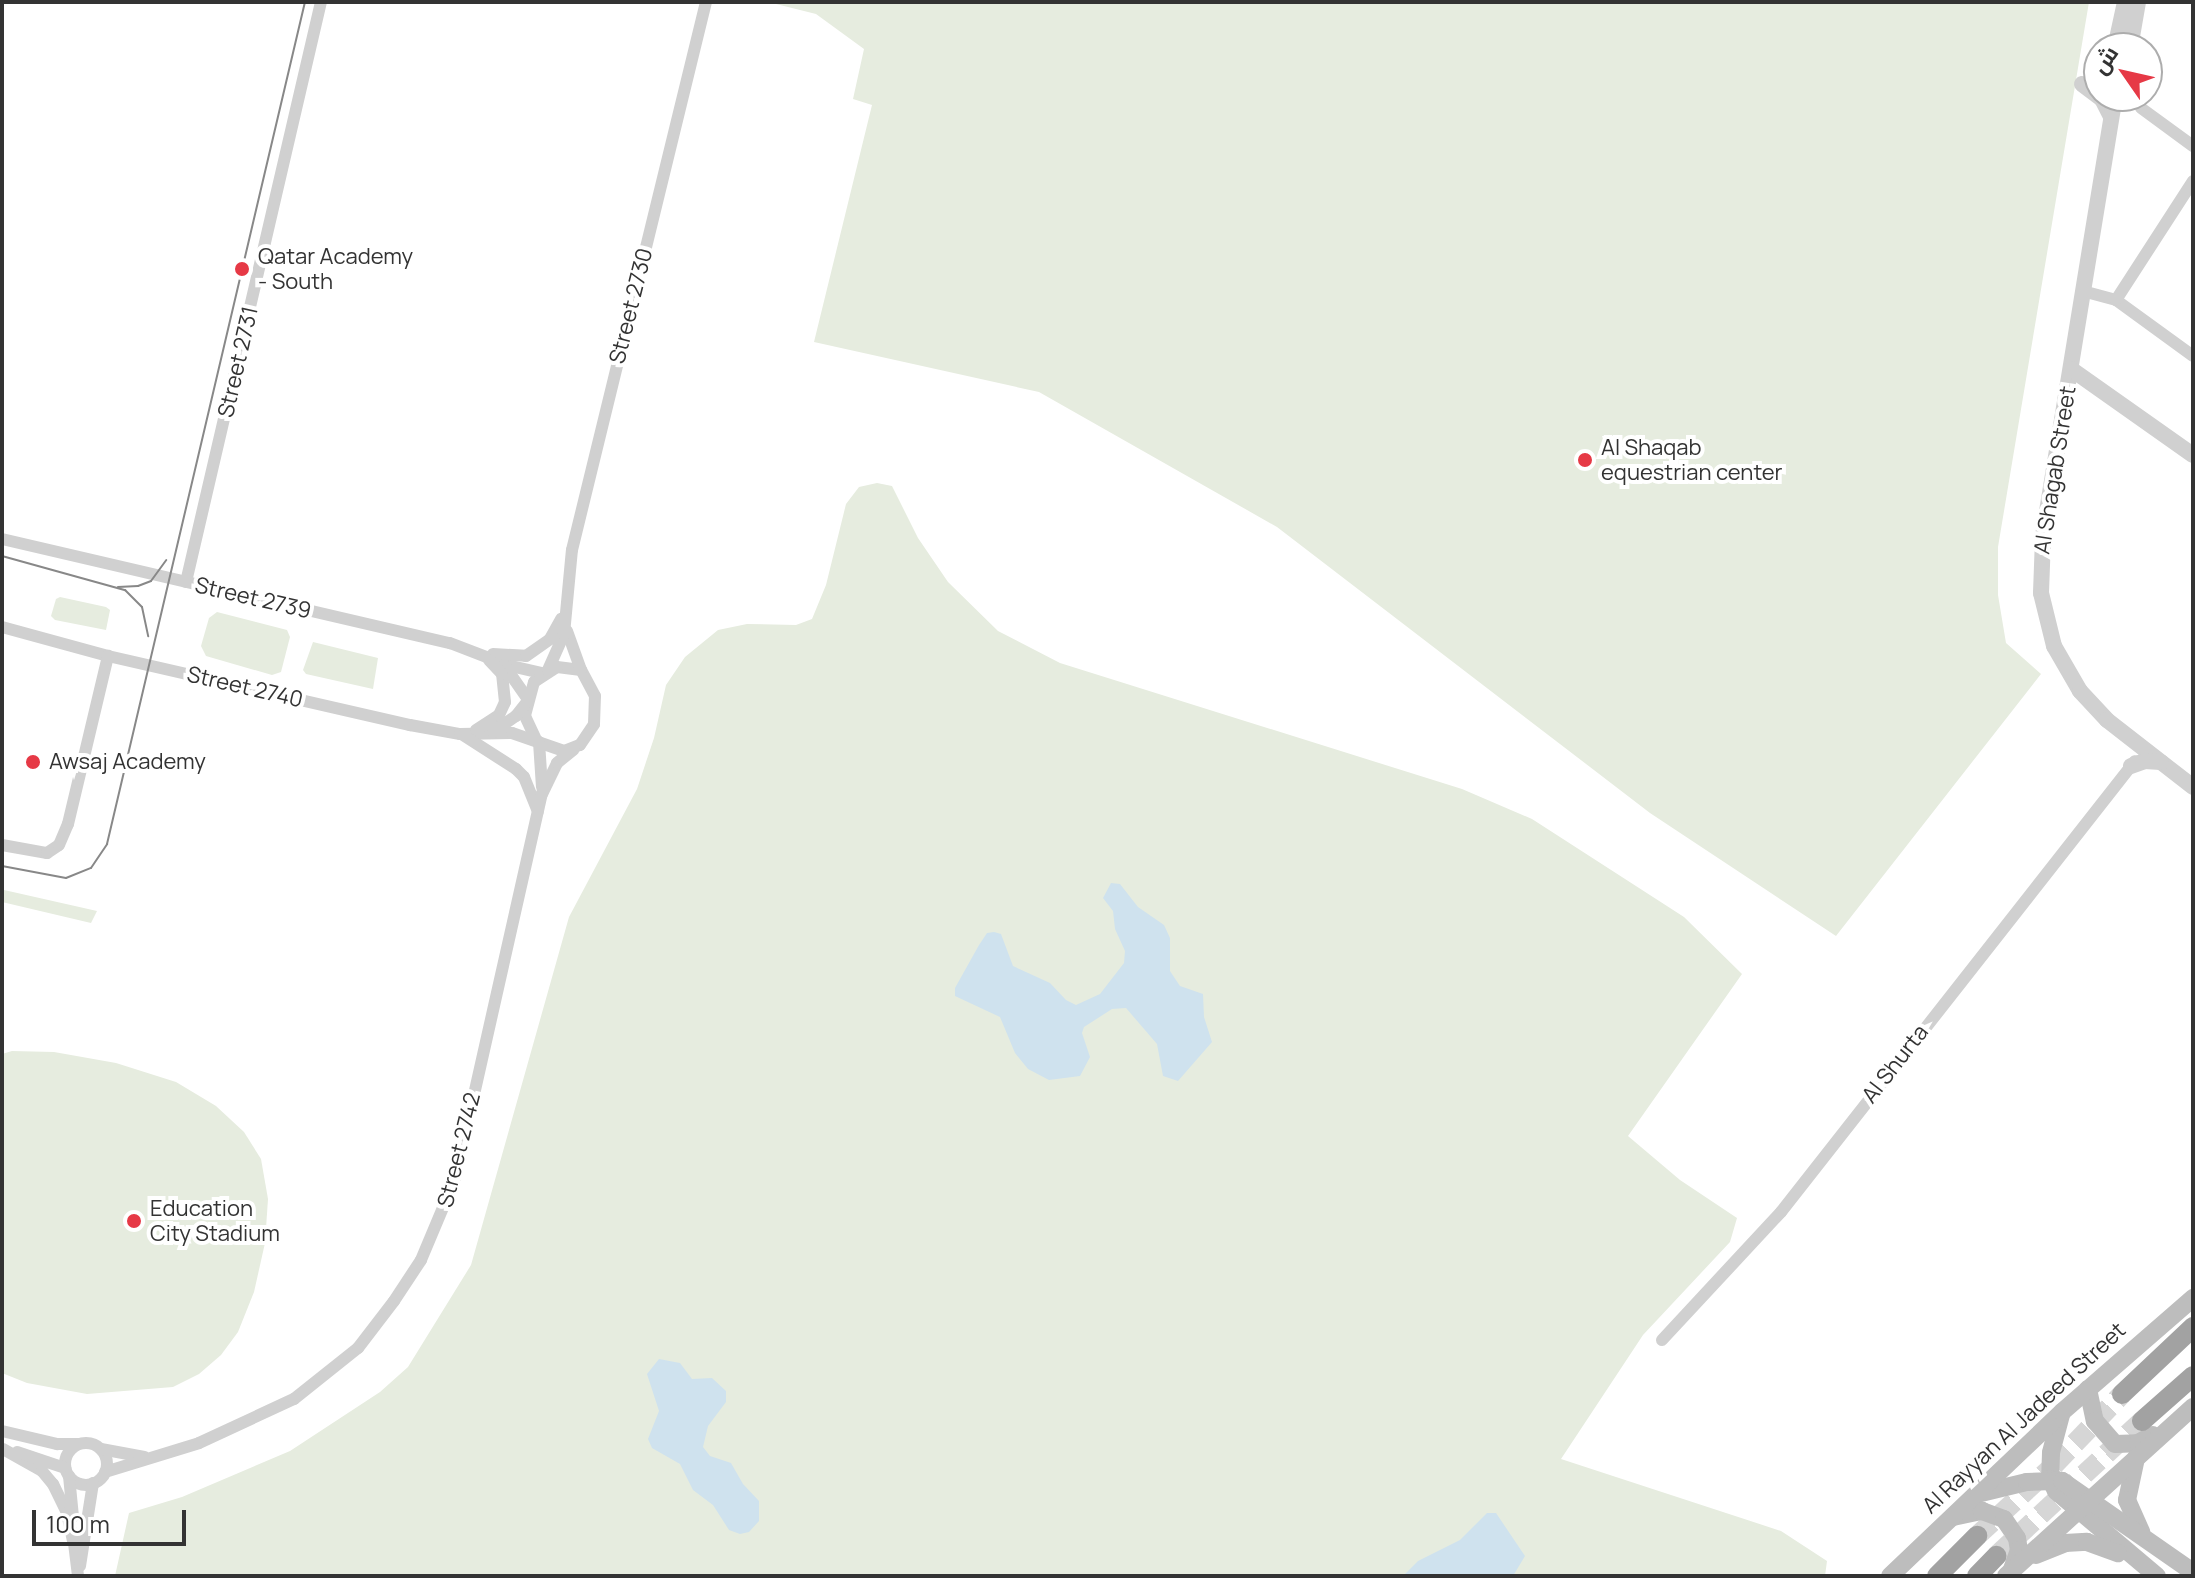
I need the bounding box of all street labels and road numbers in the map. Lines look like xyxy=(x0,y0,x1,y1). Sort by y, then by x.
street label: Street 2730 xyxy=(604,245,658,367)
street label: Street 2731 xyxy=(212,304,264,420)
street label: Al Shagab Street xyxy=(2029,384,2081,556)
street label: Street 2739 xyxy=(192,572,314,624)
street label: Street 2740 xyxy=(184,661,306,713)
street label: Al Shurta xyxy=(1856,1020,1934,1108)
street label: Street 2742 xyxy=(432,1090,486,1210)
street label: Al Rayyan Al Jadeed Street xyxy=(1917,1317,2131,1519)

